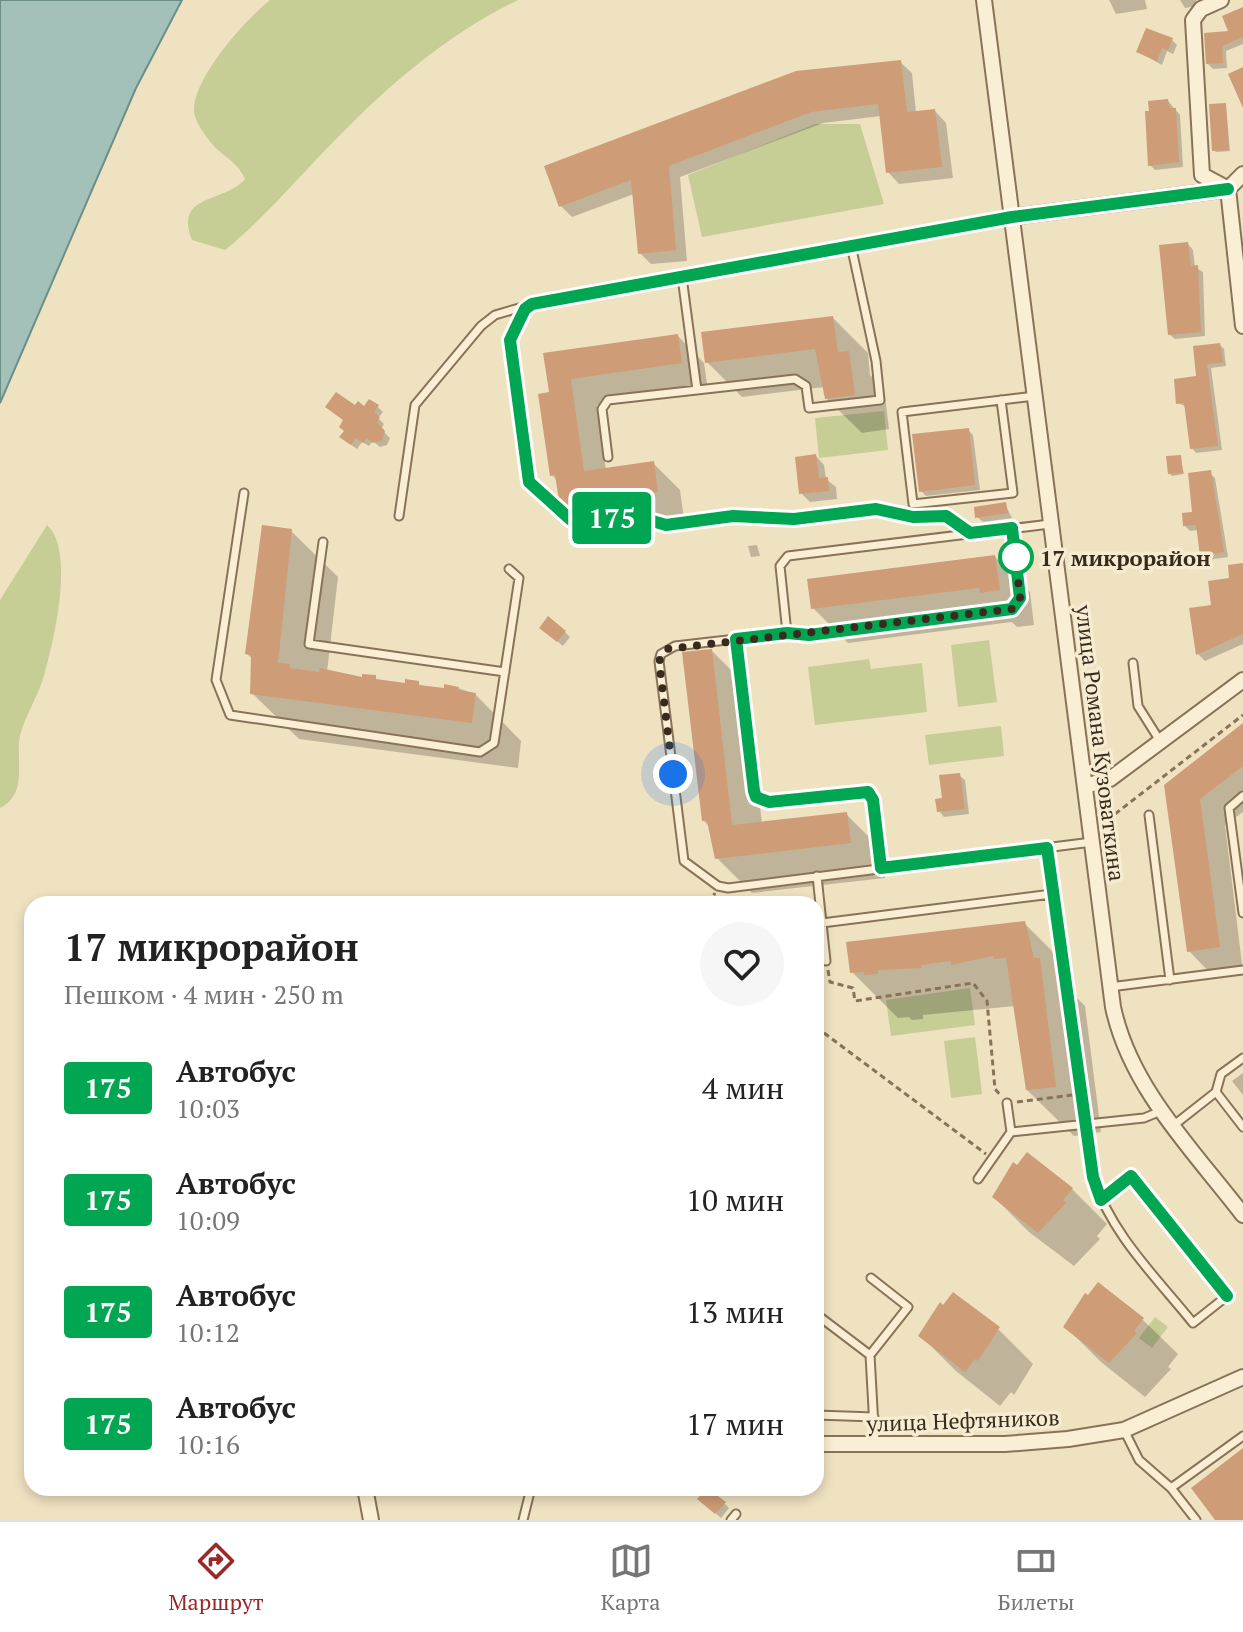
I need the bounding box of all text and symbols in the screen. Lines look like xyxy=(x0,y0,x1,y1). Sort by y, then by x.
line badge: 175 xyxy=(566,492,658,544)
text: 175 xyxy=(588,499,636,536)
marker: 17 микрорайон xyxy=(999,540,1033,574)
place label: 17 микрорайон xyxy=(1040,543,1211,572)
street label: улица Романа Кузоваткина xyxy=(1070,602,1132,883)
your location xyxy=(653,754,693,794)
text: 17 микрорайон xyxy=(64,922,359,972)
button: heart xyxy=(700,922,784,1006)
text: Пешком · 4 мин · 250 m xyxy=(64,977,344,1011)
text: Автобус xyxy=(176,1051,296,1091)
text: 4 мин xyxy=(702,1068,784,1108)
text: 175 xyxy=(84,1069,132,1106)
text: 10:03 xyxy=(176,1091,240,1125)
text: Автобус xyxy=(176,1163,296,1203)
text: 10 мин xyxy=(686,1180,784,1220)
text: 175 xyxy=(84,1181,132,1218)
text: 10:09 xyxy=(176,1203,240,1237)
text: Автобус xyxy=(176,1275,296,1315)
text: 13 мин xyxy=(686,1292,784,1332)
text: 175 xyxy=(84,1293,132,1330)
text: 10:12 xyxy=(176,1315,240,1349)
text: Автобус xyxy=(176,1387,296,1427)
street label: улица Нефтяников xyxy=(865,1402,1060,1438)
text: 17 мин xyxy=(686,1404,784,1444)
text: 175 xyxy=(84,1405,132,1442)
text: 10:16 xyxy=(176,1427,240,1461)
tab: Маршрут xyxy=(169,1539,264,1616)
tab: Карта xyxy=(601,1539,660,1616)
tab: Билеты xyxy=(997,1539,1074,1616)

